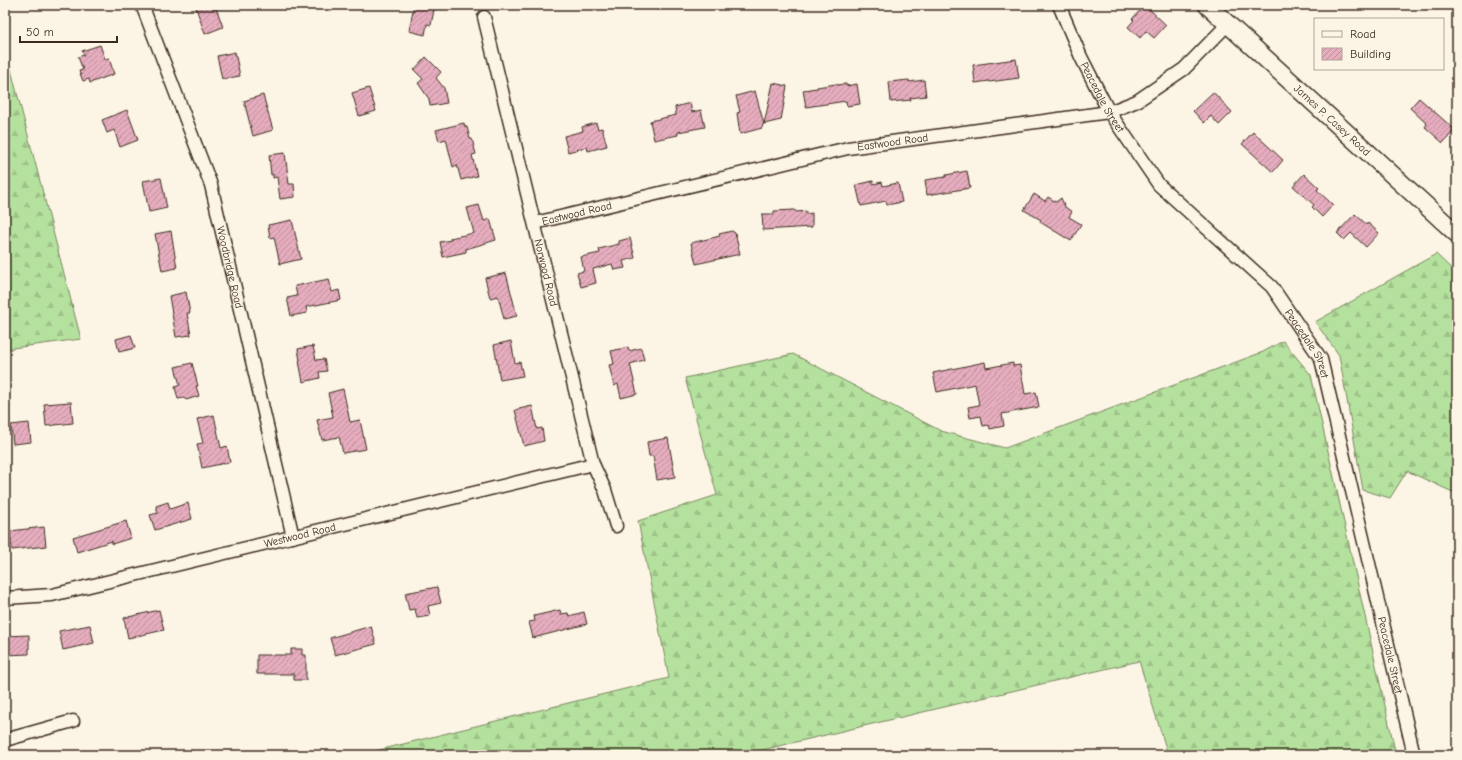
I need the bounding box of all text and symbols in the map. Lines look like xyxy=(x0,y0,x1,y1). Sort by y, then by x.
scale bar xyxy=(20,18,117,44)
legend xyxy=(1314,18,1444,70)
text: 50 m xyxy=(26,25,54,39)
text: Road xyxy=(1350,27,1376,41)
text: Building xyxy=(1350,47,1391,61)
street label: Peacedale Street xyxy=(1078,60,1128,135)
street label: James P. Casey Road xyxy=(1291,81,1373,158)
street label: Eastwood Road xyxy=(856,130,929,153)
street label: Eastwood Road xyxy=(541,198,613,228)
street label: Woodbridge Road xyxy=(214,225,246,310)
street label: Norwood Road xyxy=(532,238,561,308)
street label: Peacedale Street xyxy=(1282,306,1332,380)
street label: Westwood Road xyxy=(263,520,337,550)
street label: Peacedale Street xyxy=(1375,615,1406,695)

